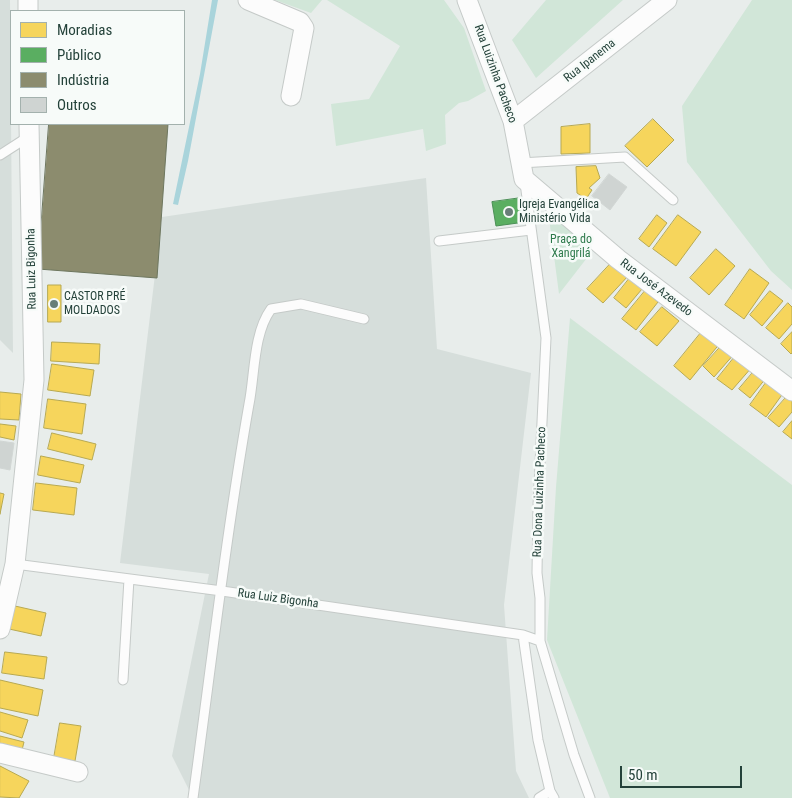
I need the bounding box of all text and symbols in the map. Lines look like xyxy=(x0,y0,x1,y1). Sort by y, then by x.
legend xyxy=(10,10,185,125)
text: Moradias xyxy=(57,21,112,39)
street label: Rua Luizinha Pacheco xyxy=(471,23,519,125)
street label: Rua Ipanema xyxy=(561,36,619,86)
text: Público xyxy=(57,46,101,64)
text: Indústria xyxy=(57,71,109,89)
text: Outros xyxy=(57,96,97,114)
place label: Igreja Evangélica Ministério Vida xyxy=(519,198,599,226)
marker: Igreja Evangélica Ministério Vida xyxy=(503,206,515,218)
street label: Rua Luiz Bigonha xyxy=(24,228,40,310)
park label: Praça do Xangrilá xyxy=(550,233,592,261)
street label: Rua José Azevedo xyxy=(617,256,695,320)
place label: CASTOR PRÉ MOLDADOS xyxy=(64,290,125,318)
marker: CASTOR PRÉ MOLDADOS xyxy=(48,298,60,310)
street label: Rua Dona Luizinha Pacheco xyxy=(531,426,549,558)
street label: Rua Luiz Bigonha xyxy=(237,586,319,612)
scale bar xyxy=(622,756,744,788)
text: 50 m xyxy=(628,766,658,784)

